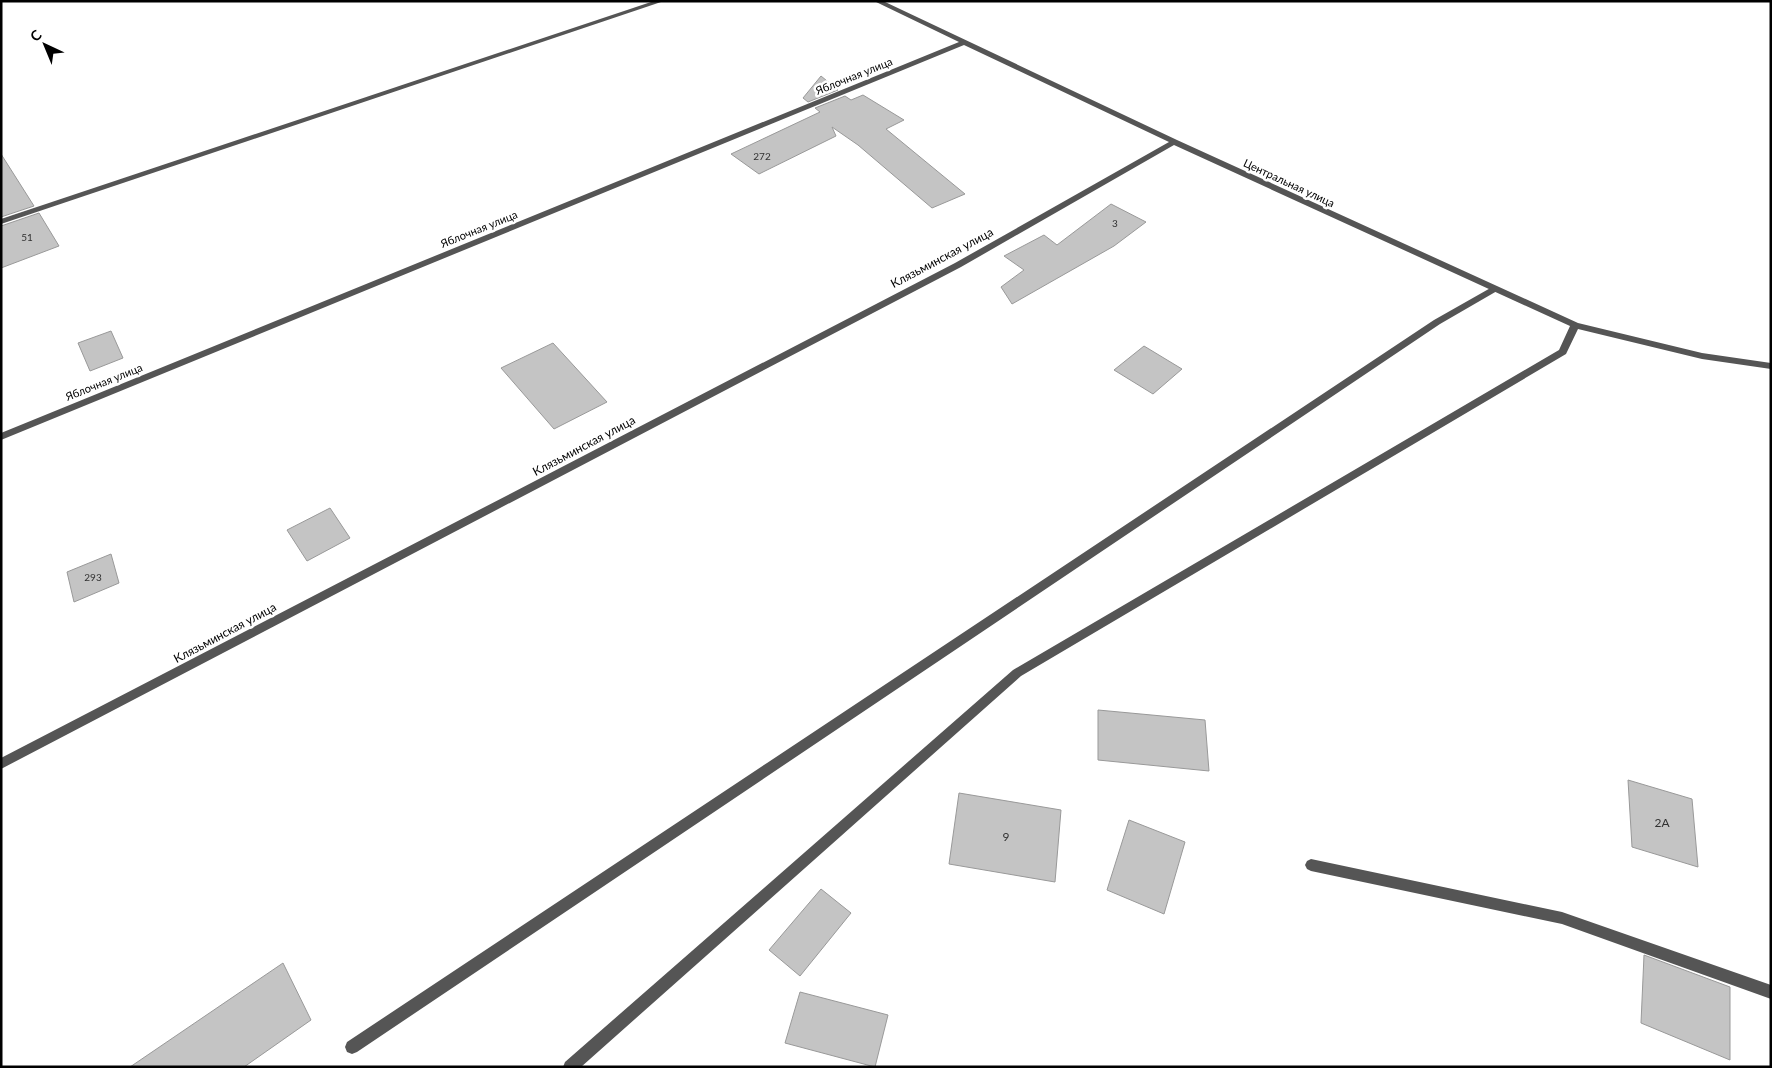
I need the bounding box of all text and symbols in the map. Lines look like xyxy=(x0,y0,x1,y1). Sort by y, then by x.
north arrow xyxy=(20,20,70,70)
text: С xyxy=(26,25,45,45)
street label: Яблочная улица xyxy=(813,54,894,97)
house number: 272 xyxy=(753,150,771,162)
street label: Центральная улица xyxy=(1242,156,1337,209)
street label: Яблочная улица xyxy=(438,207,519,250)
house number: 3 xyxy=(1112,217,1118,229)
street label: Клязьминская улица xyxy=(888,224,996,291)
house number: 51 xyxy=(21,231,33,243)
street label: Яблочная улица xyxy=(63,360,144,403)
street label: Клязьминская улица xyxy=(530,412,638,479)
house number: 293 xyxy=(84,571,102,583)
street label: Клязьминская улица xyxy=(171,599,279,666)
house number: 2А xyxy=(1654,815,1670,830)
house number: 9 xyxy=(1003,829,1010,844)

